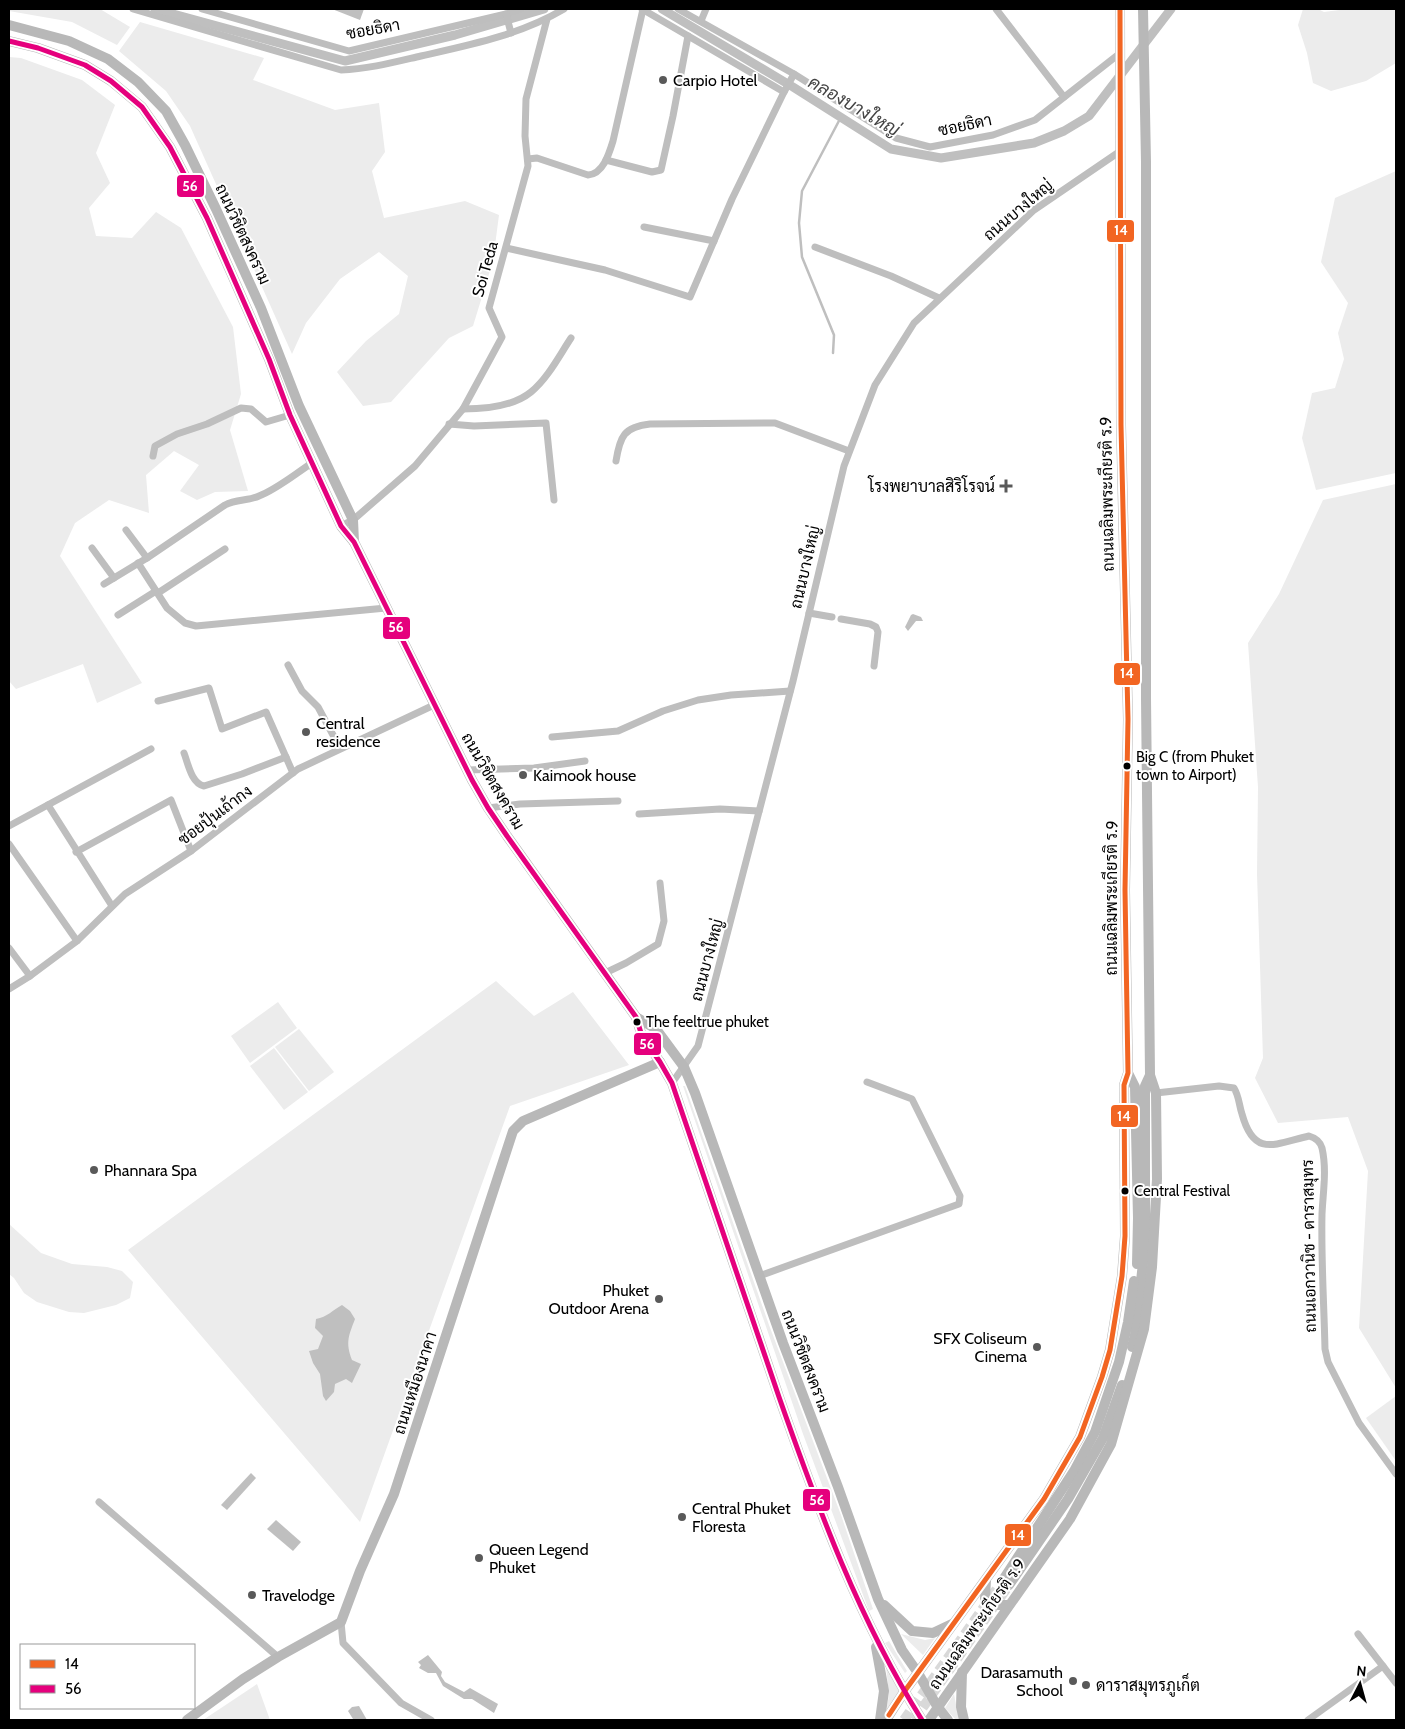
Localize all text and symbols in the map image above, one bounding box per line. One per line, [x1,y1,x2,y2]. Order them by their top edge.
street label: ซอยธิดา [345,15,401,43]
water label: คลองบางใหญ่ [804,69,906,142]
place label: Carpio Hotel [673,71,758,90]
marker: Carpio Hotel [657,74,669,86]
street label: ซอยธิดา [936,110,994,140]
line badge: 56 [176,174,205,198]
street label: ถนนบางใหญ่ [978,174,1056,244]
text: 56 [182,177,198,195]
street label: ถนนวิชิตสงคราม [211,181,275,287]
line badge: 14 [1106,219,1135,243]
text: 14 [1114,221,1128,239]
street label: Soi Teda [468,239,502,299]
street label: ถนนเฉลิมพระเกียรติ ร.9 [1094,416,1118,572]
place label: โรงพยาบาลสิริโรจน์ [867,474,995,496]
marker: โรงพยาบาลสิริโรจน์ [999,479,1013,493]
street label: ถนนบางใหญ่ [784,523,824,610]
line badge: 56 [382,616,411,640]
text: 56 [388,618,404,636]
line badge: 14 [1113,662,1141,686]
text: 14 [1120,664,1134,682]
place label: Central residence [316,714,380,751]
marker: Central residence [300,726,312,738]
street label: ถนนวิชิตสงคราม [458,729,528,833]
place label: Big C (from Phuket town to Airport) [1136,748,1254,784]
marker: Big C (from Phuket town to Airport) [1122,761,1132,771]
place label: Kaimook house [533,766,636,785]
marker: Kaimook house [517,769,529,781]
street label: ซอยปุ้นเถ้ากง [174,780,257,851]
street label: ถนนเฉลิมพระเกียรติ ร.9 [1100,820,1121,976]
street label: ถนนบางใหญ่ [685,916,727,1003]
place label: The feeltrue phuket [646,1013,769,1031]
marker: The feeltrue phuket [632,1017,642,1027]
line badge: 56 [633,1032,662,1056]
text: 56 [639,1035,655,1053]
line badge: 14 [1110,1104,1139,1128]
text: 14 [1117,1107,1131,1125]
street label: ถนนเอกวานิช - ดาราสมุทร [1298,1159,1322,1333]
place label: Phannara Spa [104,1161,197,1180]
marker: Phannara Spa [88,1164,100,1176]
place label: Central Festival [1134,1182,1231,1200]
marker: Central Festival [1120,1186,1130,1196]
place label: Phuket Outdoor Arena [548,1281,650,1318]
marker: Phuket Outdoor Arena [653,1293,665,1305]
street label: ถนนวิชิตสงคราม [778,1307,834,1415]
street label: ถนนเหมืองนาคา [389,1329,441,1437]
place label: SFX Coliseum Cinema [933,1329,1027,1366]
marker: SFX Coliseum Cinema [1031,1341,1043,1353]
line badge: 56 [802,1488,831,1512]
text: 56 [809,1491,825,1509]
place label: Central Phuket Floresta [692,1499,791,1536]
marker: Central Phuket Floresta [676,1511,688,1523]
line badge: 14 [1004,1523,1032,1547]
text: 14 [1011,1526,1025,1544]
place label: Queen Legend Phuket [489,1540,589,1577]
marker: Queen Legend Phuket [473,1552,485,1564]
street label: ถนนเฉลิมพระเกียรติ ร.9 [923,1554,1029,1693]
place label: Travelodge [262,1586,335,1605]
marker: Travelodge [246,1589,258,1601]
legend [20,1644,195,1709]
text: 14 [65,1655,79,1673]
north arrow [1335,1659,1385,1709]
text: N [1355,1662,1367,1681]
place label: Darasamuth School [980,1663,1063,1700]
place label: ดาราสมุทรภูเก็ต [1096,1672,1200,1697]
marker: Darasamuth School [1067,1675,1079,1687]
marker: ดาราสมุทรภูเก็ต [1080,1679,1092,1691]
text: 56 [65,1680,82,1698]

